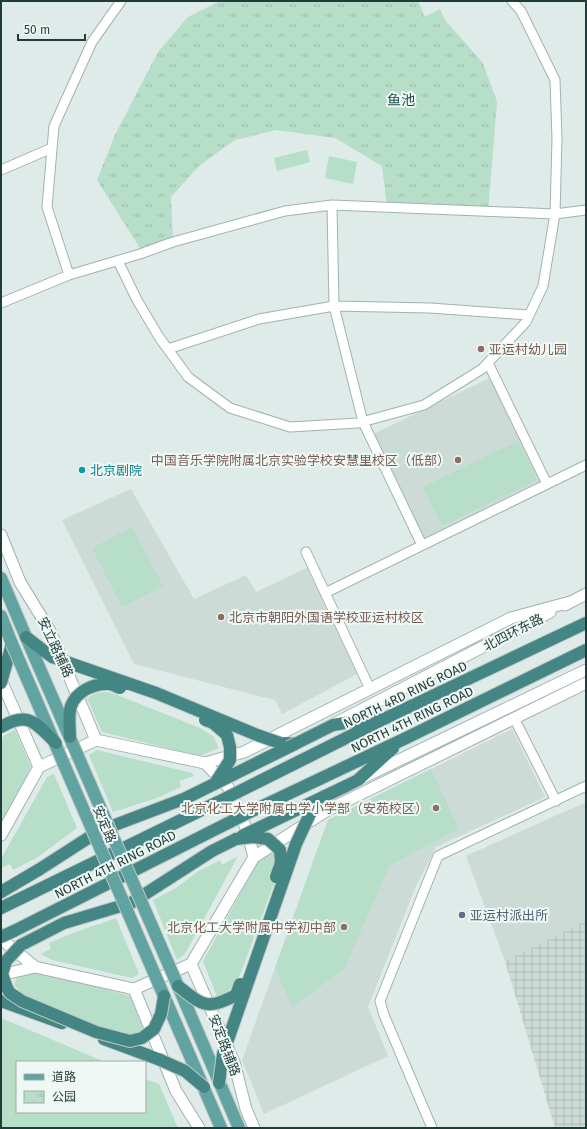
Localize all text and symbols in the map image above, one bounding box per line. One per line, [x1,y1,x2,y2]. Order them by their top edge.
scale bar [18,16,85,42]
text: 50 m [24,23,50,37]
district label: 鱼池 [387,92,415,109]
place label: 亚运村幼儿园 [489,342,567,357]
marker: 亚运村幼儿园 [476,344,486,354]
place label: 中国音乐学院附属北京实验学校安慧里校区（低部） [151,453,450,468]
marker: 中国音乐学院附属北京实验学校安慧里校区（低部） [453,455,463,465]
place label: 北京剧院 [90,463,142,478]
marker: 北京剧院 [77,465,87,475]
place label: 北京市朝阳外国语学校亚运村校区 [229,610,424,625]
street label: 北四环东路 [481,611,546,654]
marker: 北京市朝阳外国语学校亚运村校区 [216,612,226,622]
street label: 安立路辅路 [35,615,76,680]
street label: NORTH 4RD RING ROAD [341,658,470,731]
street label: NORTH 4TH RING ROAD [349,683,476,756]
place label: 北京化工大学附属中学小学部（安苑校区） [181,801,428,816]
street label: 安定路 [90,803,119,845]
marker: 北京化工大学附属中学小学部（安苑校区） [431,803,441,813]
street label: NORTH 4TH RING ROAD [52,827,179,902]
place label: 亚运村派出所 [470,908,548,923]
marker: 亚运村派出所 [457,910,467,920]
place label: 北京化工大学附属中学初中部 [167,920,336,935]
marker: 北京化工大学附属中学初中部 [339,922,349,932]
street label: 安定路辅路 [206,1012,243,1078]
legend [16,1061,146,1113]
text: 道路 [52,1070,76,1084]
text: 公园 [52,1090,76,1104]

